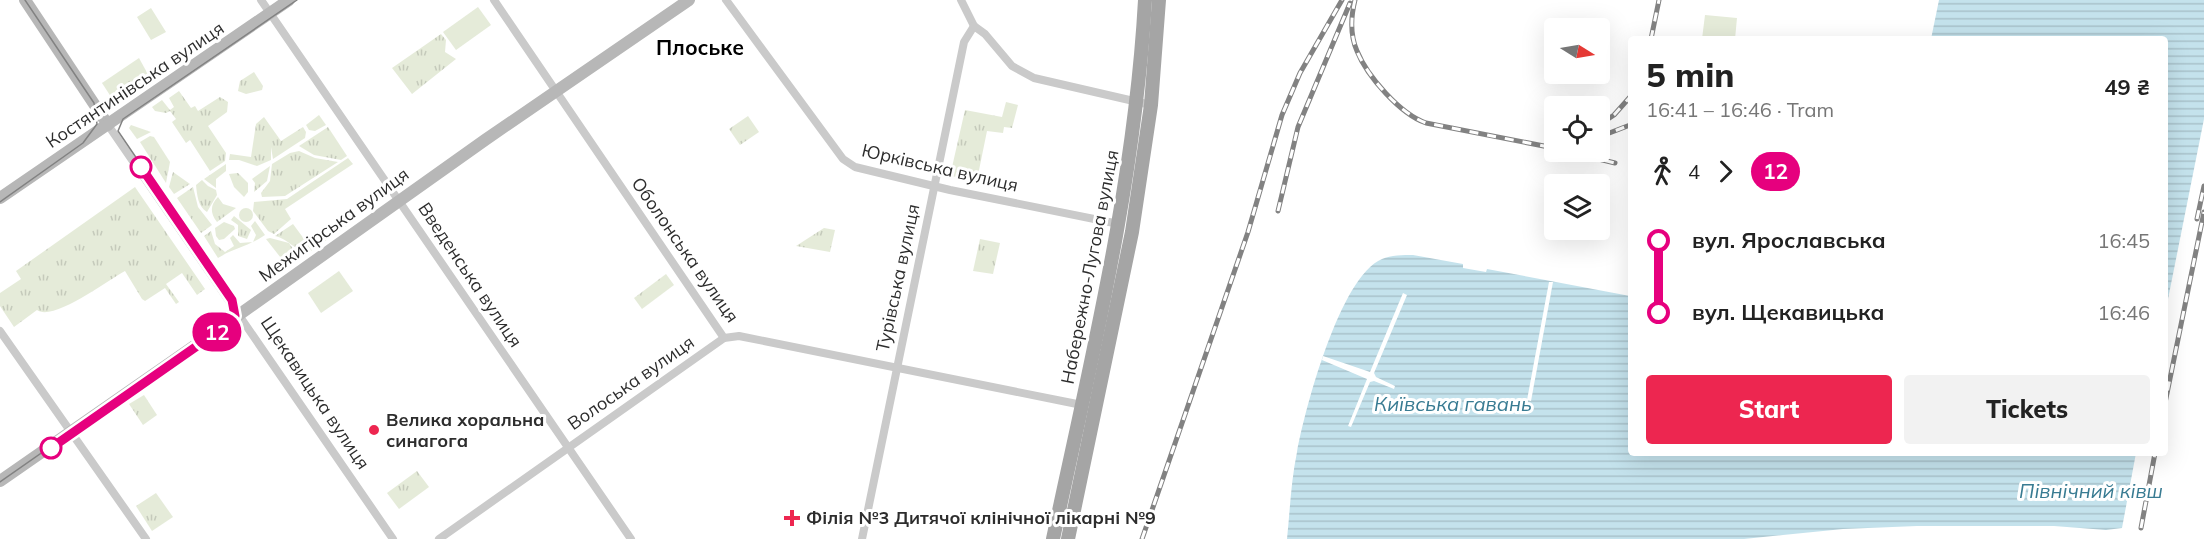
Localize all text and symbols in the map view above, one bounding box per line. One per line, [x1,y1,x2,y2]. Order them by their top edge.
street label: Костянтинівська вулиця [41,16,228,153]
north arrow [1544,18,1610,84]
map controls [1544,18,1610,240]
district label: Плоське [656,34,744,60]
text: 5 min [1646,54,1734,95]
text: 49 ₴ [2104,73,2150,101]
button: locate [1544,96,1610,162]
text: 16:41 – 16:46 · Tram [1646,97,1834,122]
street label: Юрківська вулиця [860,138,1020,197]
street label: Набережно-Лугова вулиця [1056,148,1123,386]
icon: walk [1646,155,1679,188]
icon: forward [1709,155,1742,188]
unlabelled marker [130,156,152,178]
text: 12 [1763,158,1788,184]
text: 4 [1688,159,1700,184]
street label: Межигірська вулиця [254,162,413,287]
street label: Оболонська вулиця [627,173,744,327]
button: layers [1544,174,1610,240]
street label: Введенська вулиця [413,198,527,351]
street label: Турівська вулиця [871,202,924,354]
text: вул. Ярославська [1692,226,1886,254]
text: 16:45 [2097,228,2150,253]
text: вул. Щекавицька [1692,298,1884,326]
text: 16:46 [2097,300,2150,325]
line badge: 12 [190,312,244,352]
street label: Щекавицька вулиця [256,312,375,473]
text: 12 [204,319,230,345]
street label: Волоська вулиця [563,330,698,435]
button: Start [1646,375,1892,444]
button: Tickets [1904,375,2150,444]
water label: Київська гавань [1374,391,1532,416]
place label: Велика хоральна синагога [386,408,545,452]
marker: Велика хоральна синагога [367,423,381,437]
unlabelled marker [40,437,62,459]
water label: Північний ківш [2019,478,2163,503]
place label: Філія №3 Дитячої клінічної лікарні №9 [806,506,1156,529]
marker: Філія №3 Дитячої клінічної лікарні №9 [783,509,801,527]

